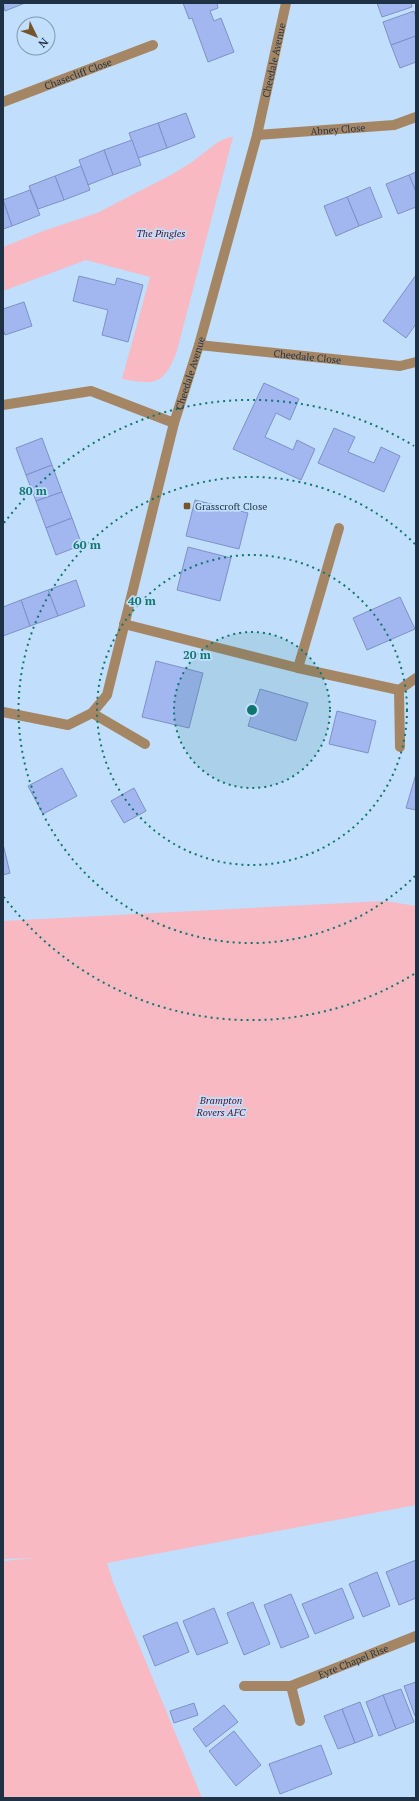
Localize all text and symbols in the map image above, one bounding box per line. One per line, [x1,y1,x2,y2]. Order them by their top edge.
north arrow [16,16,56,56]
street label: Cheedale Avenue [259,22,288,99]
text: N [35,35,51,51]
street label: Chasecliff Close [42,55,113,92]
street label: Abney Close [310,121,366,138]
park label: The Pingles [136,227,186,240]
street label: Cheedale Avenue [172,335,208,411]
street label: Cheedale Close [273,346,342,366]
text: 80 m [19,483,47,498]
place label: Grasscroft Close [195,500,267,513]
marker: Grasscroft Close [182,501,192,511]
text: 60 m [73,537,101,552]
text: 40 m [128,593,156,608]
text: 20 m [183,647,211,662]
centre of rings [245,703,259,717]
park label: Brampton Rovers AFC [196,1094,246,1119]
street label: Eyre Chapel Rise [316,1641,390,1681]

